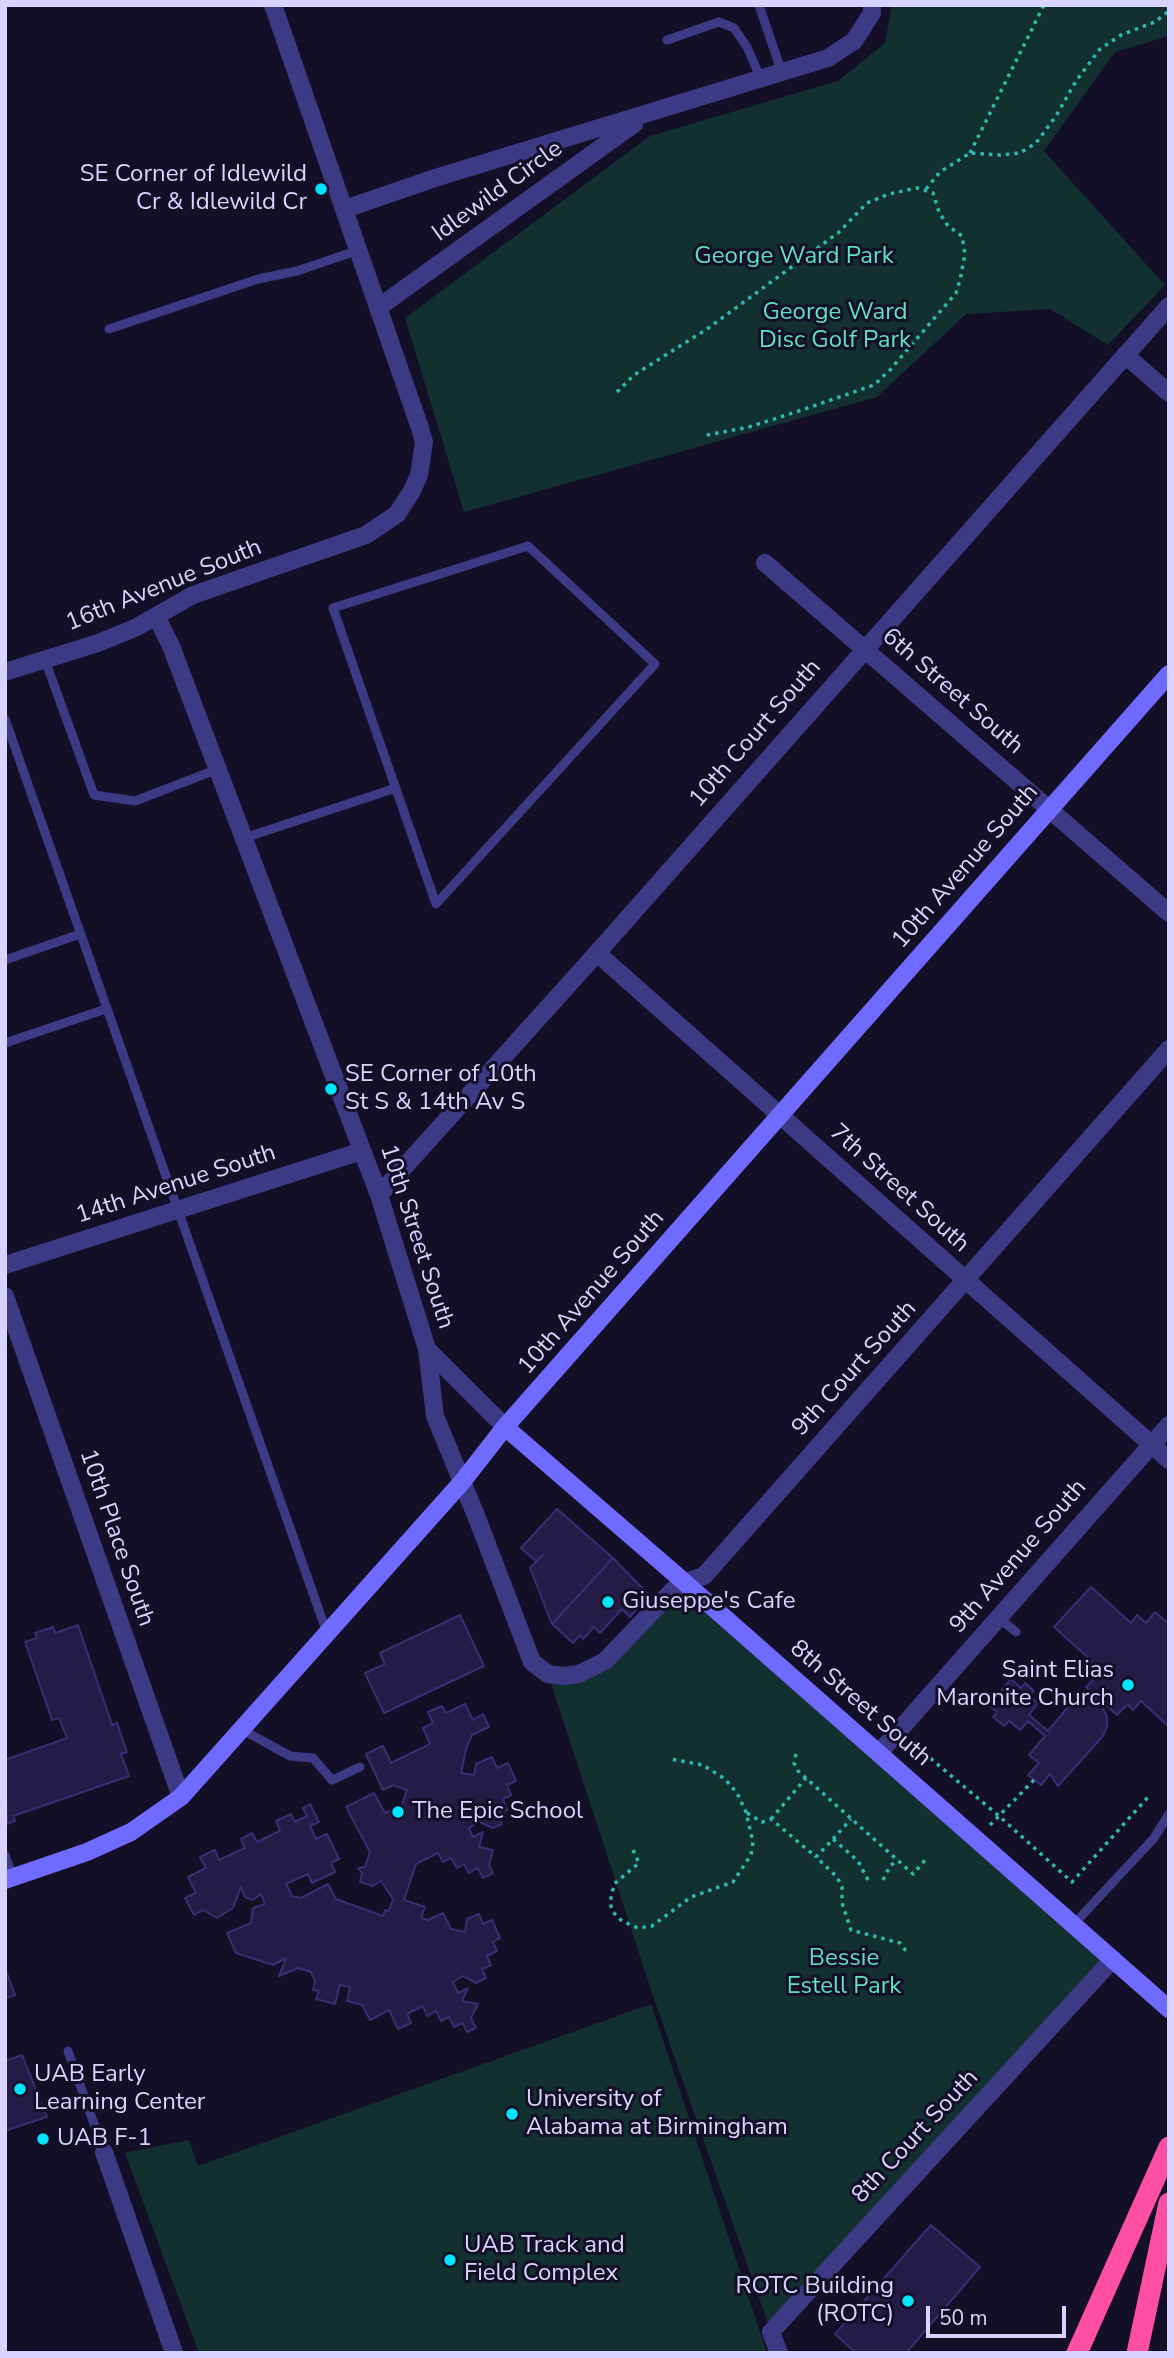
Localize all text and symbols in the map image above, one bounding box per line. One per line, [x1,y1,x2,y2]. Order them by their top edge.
street label: Idlewild Circle [427,135,569,249]
place label: SE Corner of Idlewild Cr & Idlewild Cr [80,161,307,217]
marker: SE Corner of Idlewild Cr & Idlewild Cr [313,181,329,197]
park label: George Ward Park [694,243,894,271]
park label: George Ward Disc Golf Park [759,299,911,355]
street label: 16th Avenue South [62,534,266,638]
street label: 6th Street South [875,623,1029,761]
street label: 10th Court South [684,654,828,814]
street label: 10th Avenue South [887,779,1045,955]
place label: SE Corner of 10th St S & 14th Av S [345,1061,537,1117]
marker: SE Corner of 10th St S & 14th Av S [323,1081,339,1097]
street label: 7th Street South [823,1119,975,1259]
street label: 14th Avenue South [72,1139,280,1231]
street label: 10th Street South [373,1141,459,1333]
street label: 10th Avenue South [513,1205,671,1381]
street label: 9th Court South [787,1295,923,1443]
street label: 10th Place South [72,1446,160,1630]
street label: 9th Avenue South [944,1474,1094,1640]
place label: Giuseppe's Cafe [622,1588,795,1616]
marker: Giuseppe's Cafe [600,1594,616,1610]
street label: 8th Street South [783,1635,937,1773]
place label: Saint Elias Maronite Church [936,1657,1114,1713]
marker: Saint Elias Maronite Church [1120,1677,1136,1693]
place label: The Epic School [412,1798,583,1826]
marker: The Epic School [390,1804,406,1820]
park label: Bessie Estell Park [787,1945,901,2001]
place label: UAB Early Learning Center [34,2061,205,2117]
street label: 8th Court South [847,2064,985,2210]
marker: UAB Early Learning Center [12,2081,28,2097]
place label: University of Alabama at Birmingham [526,2086,788,2142]
marker: University of Alabama at Birmingham [504,2106,520,2122]
place label: UAB F-1 [57,2125,152,2153]
marker: UAB F-1 [35,2131,51,2147]
place label: UAB Track and Field Complex [464,2232,625,2288]
marker: UAB Track and Field Complex [442,2252,458,2268]
place label: ROTC Building (ROTC) [736,2273,894,2329]
scale bar [929,2292,1069,2336]
marker: ROTC Building (ROTC) [900,2293,916,2309]
text: 50 m [939,2304,988,2332]

